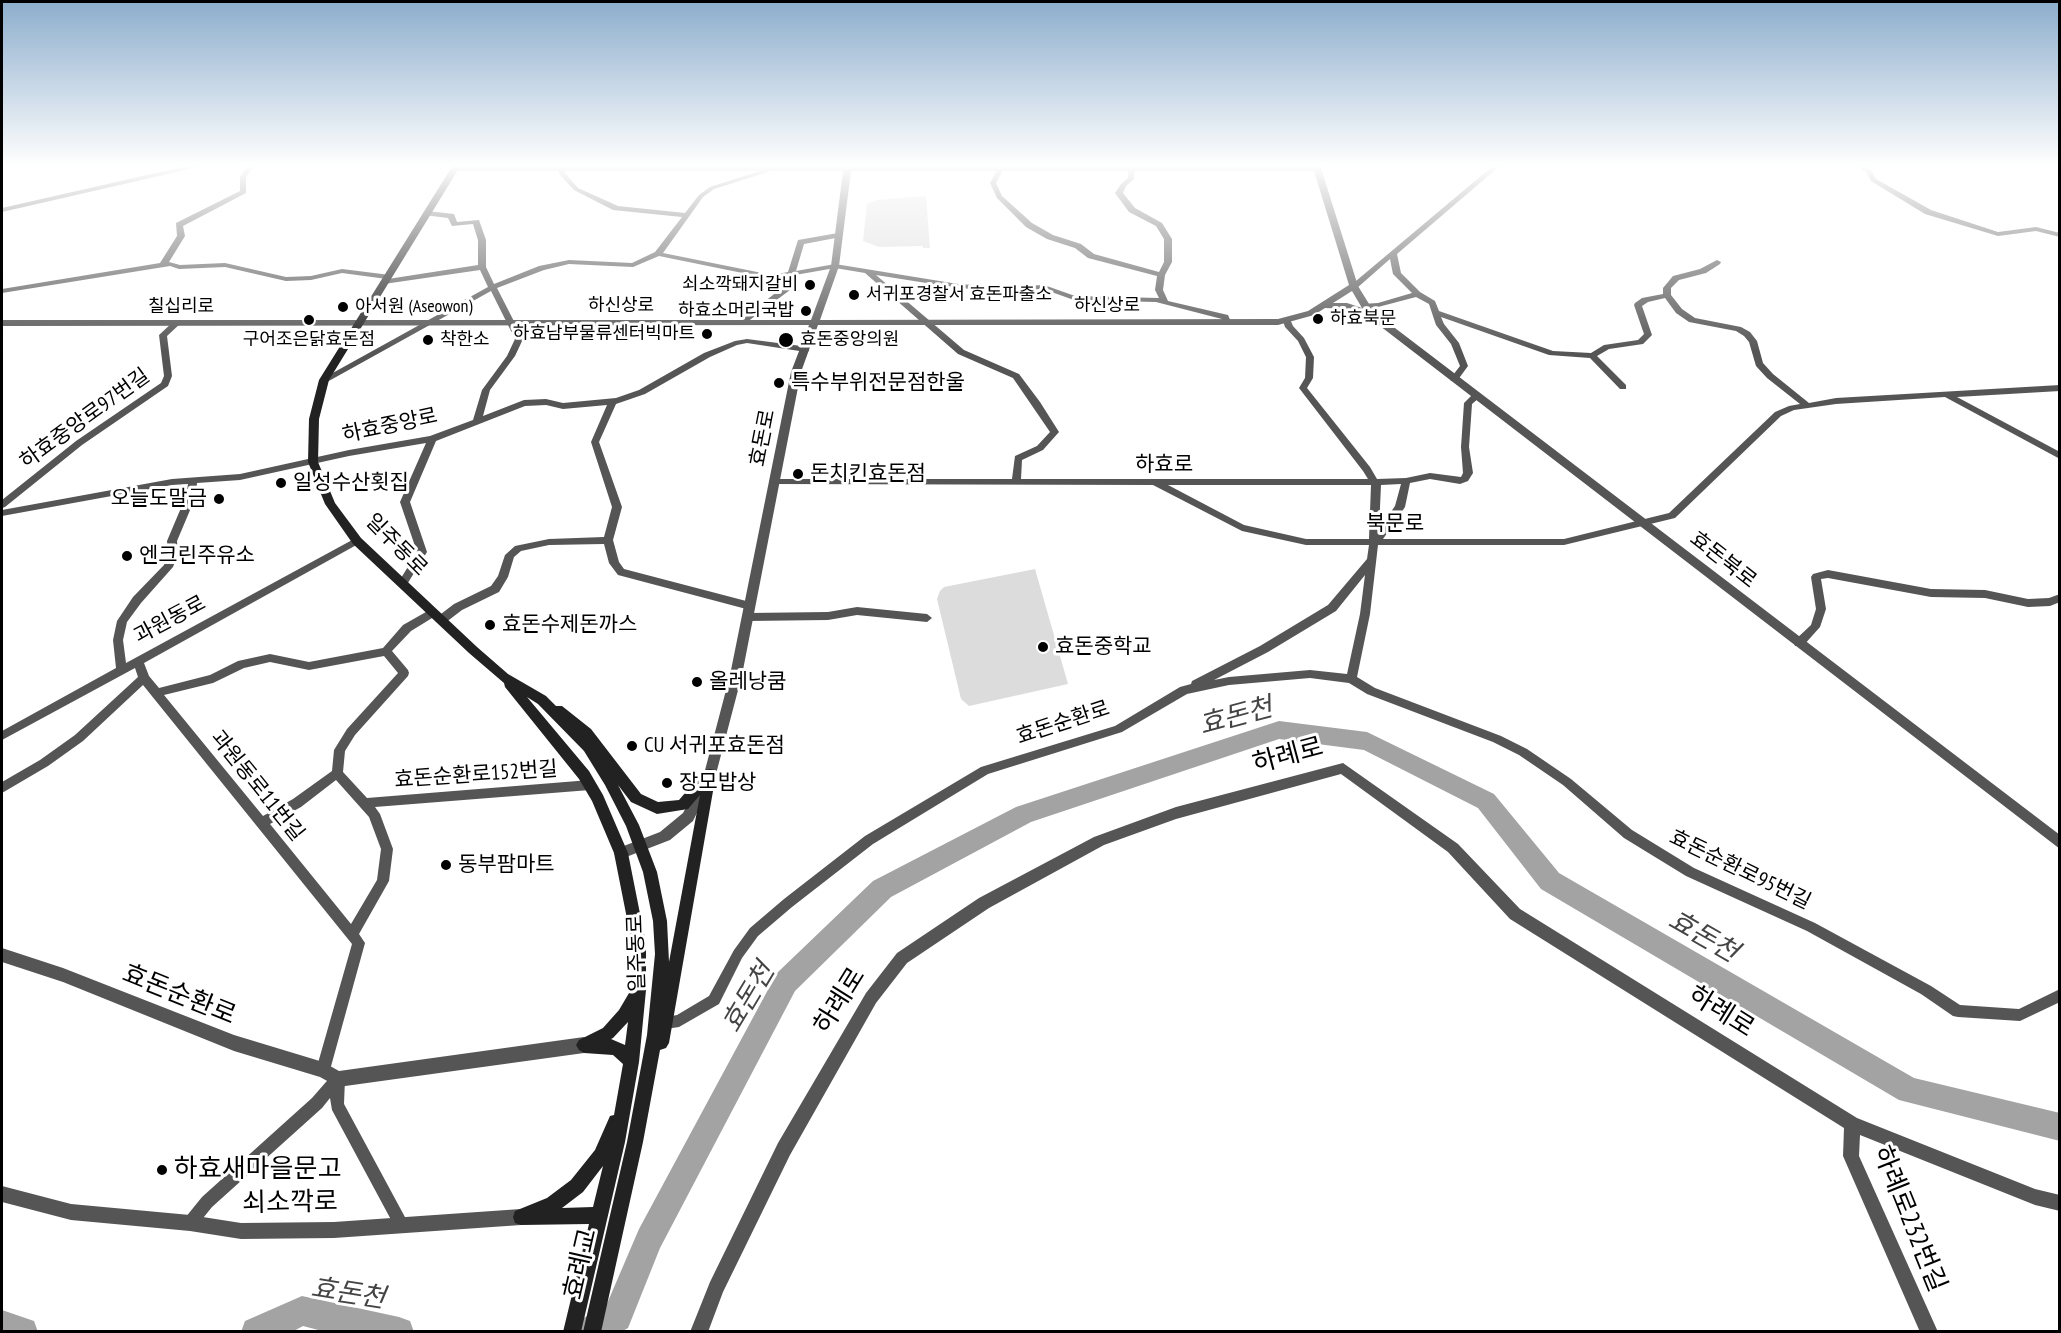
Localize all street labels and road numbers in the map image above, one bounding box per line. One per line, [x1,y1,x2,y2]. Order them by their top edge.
street label: 하신상로 [588,295,654,317]
street label: 하신상로 [1074,295,1140,317]
street label: 칠십리로 [148,296,214,318]
street label: 하효중앙로97번길 [15,364,155,474]
street label: 하효중앙로 [340,404,440,448]
street label: 효돈로 [745,407,781,469]
street label: 하효로 [1135,452,1193,478]
street label: 일주동로 [360,509,432,581]
street label: 북문로 [1366,511,1424,537]
street label: 효돈북로 [1685,526,1761,594]
street label: 과원동로 [130,591,210,649]
street label: 효돈순환로 [1013,696,1113,750]
street label: 과원동로11번길 [205,726,309,846]
street label: 하례로 [1249,732,1327,780]
street label: 효돈순환로152번길 [394,757,558,793]
street label: 효돈순환로95번길 [1665,825,1815,915]
street label: 일주동로 [623,914,651,992]
street label: 효돈순환로 [118,958,240,1032]
street label: 하례로 [808,962,872,1040]
street label: 하례로 [1682,980,1760,1044]
street label: 하례로232번길 [1866,1141,1952,1297]
street label: 쇠소깍로 [242,1187,338,1219]
street label: 효례교 [558,1226,604,1302]

